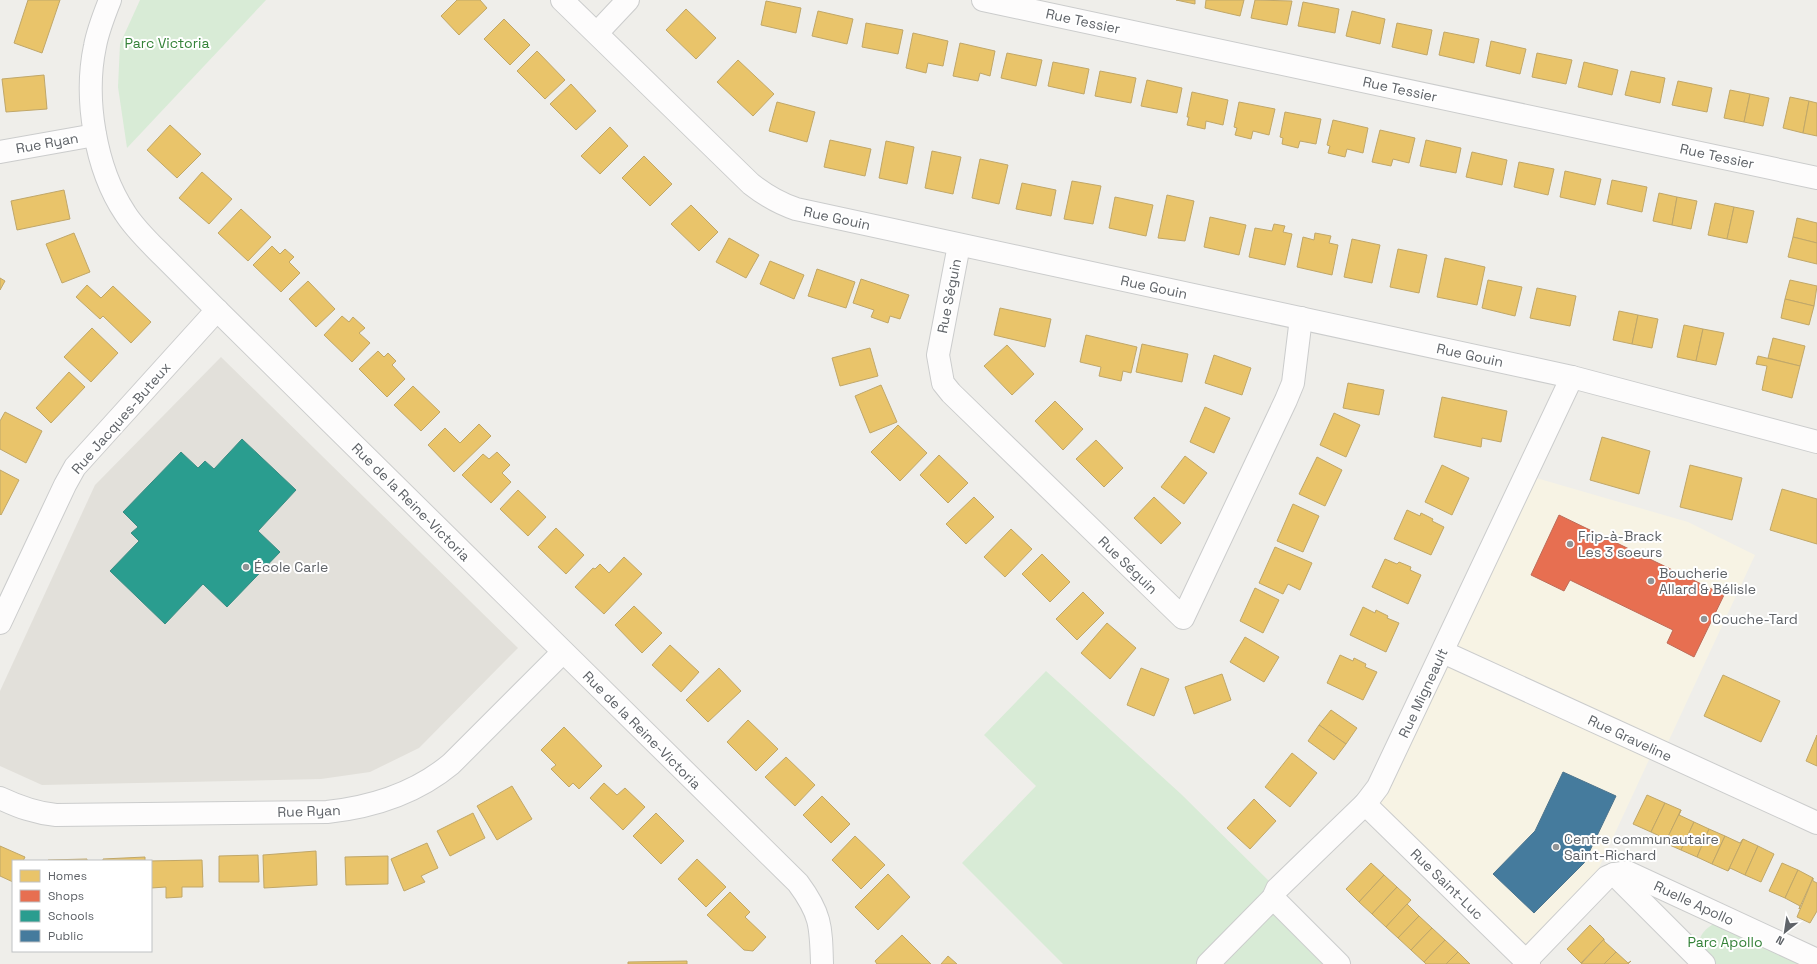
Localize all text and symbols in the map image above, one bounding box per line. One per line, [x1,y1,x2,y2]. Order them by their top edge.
street label: Rue Tessier [1044,4,1122,38]
park label: Parc Victoria [125,34,209,52]
street label: Rue Tessier [1361,72,1439,106]
street label: Rue Ryan [14,129,80,157]
street label: Rue Tessier [1678,139,1756,173]
street label: Rue Gouin [802,202,872,234]
street label: Rue Séguin [933,257,965,335]
street label: Rue Gouin [1119,271,1189,303]
street label: Rue Gouin [1435,339,1505,371]
street label: Rue Jacques-Buteux [68,358,174,478]
street label: Rue de la Reine-Victoria [348,439,474,565]
place label: Frip-à-Brack Les 3 soeurs [1578,527,1662,561]
street label: Rue Séguin [1095,532,1161,598]
marker: Frip-à-Brack Les 3 soeurs [1565,539,1575,549]
place label: École Carle [254,558,328,576]
marker: École Carle [241,562,251,572]
place label: Boucherie Allard & Bélisle [1659,564,1756,598]
marker: Boucherie Allard & Bélisle [1646,576,1656,586]
place label: Couche-Tard [1712,610,1798,628]
marker: Couche-Tard [1699,614,1709,624]
street label: Rue Migneault [1394,645,1452,741]
street label: Rue de la Reine-Victoria [579,667,705,793]
street label: Rue Graveline [1585,711,1675,765]
street label: Rue Ryan [277,801,341,821]
place label: Centre communautaire Saint-Richard [1564,830,1719,864]
marker: Centre communautaire Saint-Richard [1551,842,1561,852]
street label: Rue Saint-Luc [1407,845,1487,923]
legend [12,860,152,952]
text: Homes [48,868,87,884]
street label: Ruelle Apollo [1651,877,1737,929]
text: Shops [48,888,84,904]
text: Schools [48,908,94,924]
north arrow [1765,912,1805,952]
text: Public [48,928,83,944]
park label: Parc Apollo [1687,933,1763,951]
text: N [1773,933,1787,949]

